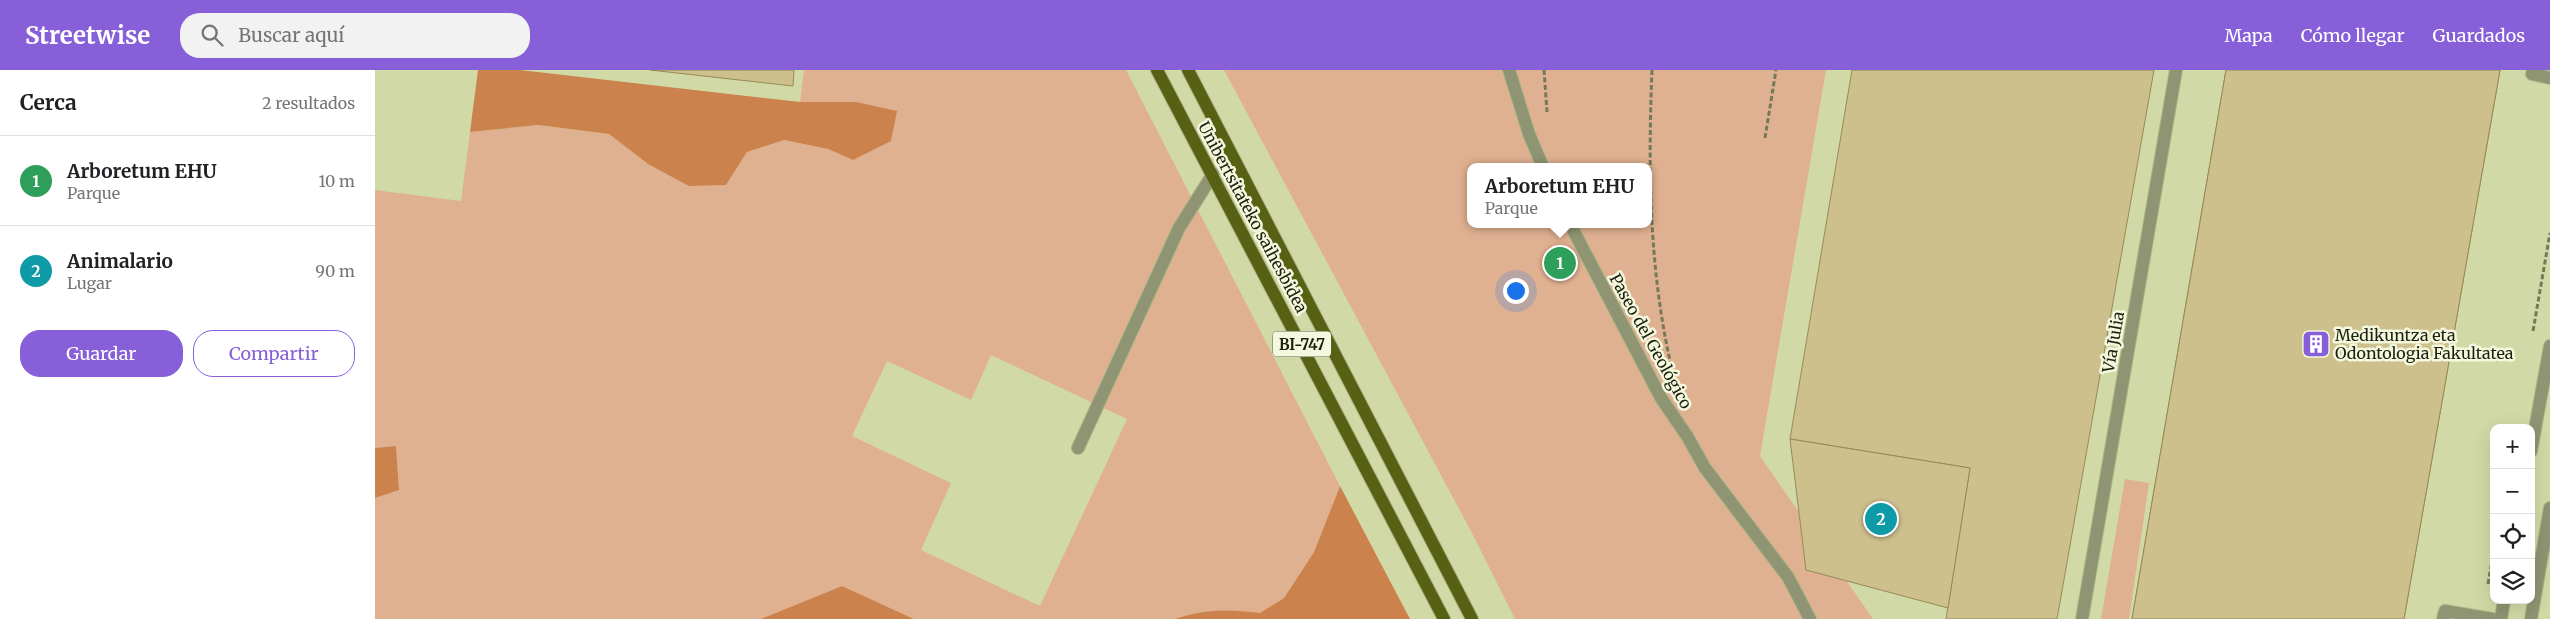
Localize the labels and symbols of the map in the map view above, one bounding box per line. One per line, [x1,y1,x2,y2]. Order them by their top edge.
street label: Unibertsitateko saihesbidea [1194,118,1312,316]
pin: 1 [1544,244,1576,282]
street label: Paseo del Geológico [1606,270,1696,412]
your location [1503,278,1529,304]
street label: Vía Julia [2098,309,2128,375]
place label: Medikuntza eta Odontologia Fakultatea [2335,325,2514,363]
building icon: Medikuntza eta Odontologia Fakultatea [2301,329,2331,359]
road number: BI-747 [1273,332,1331,356]
pin: 2 [1865,500,1897,538]

